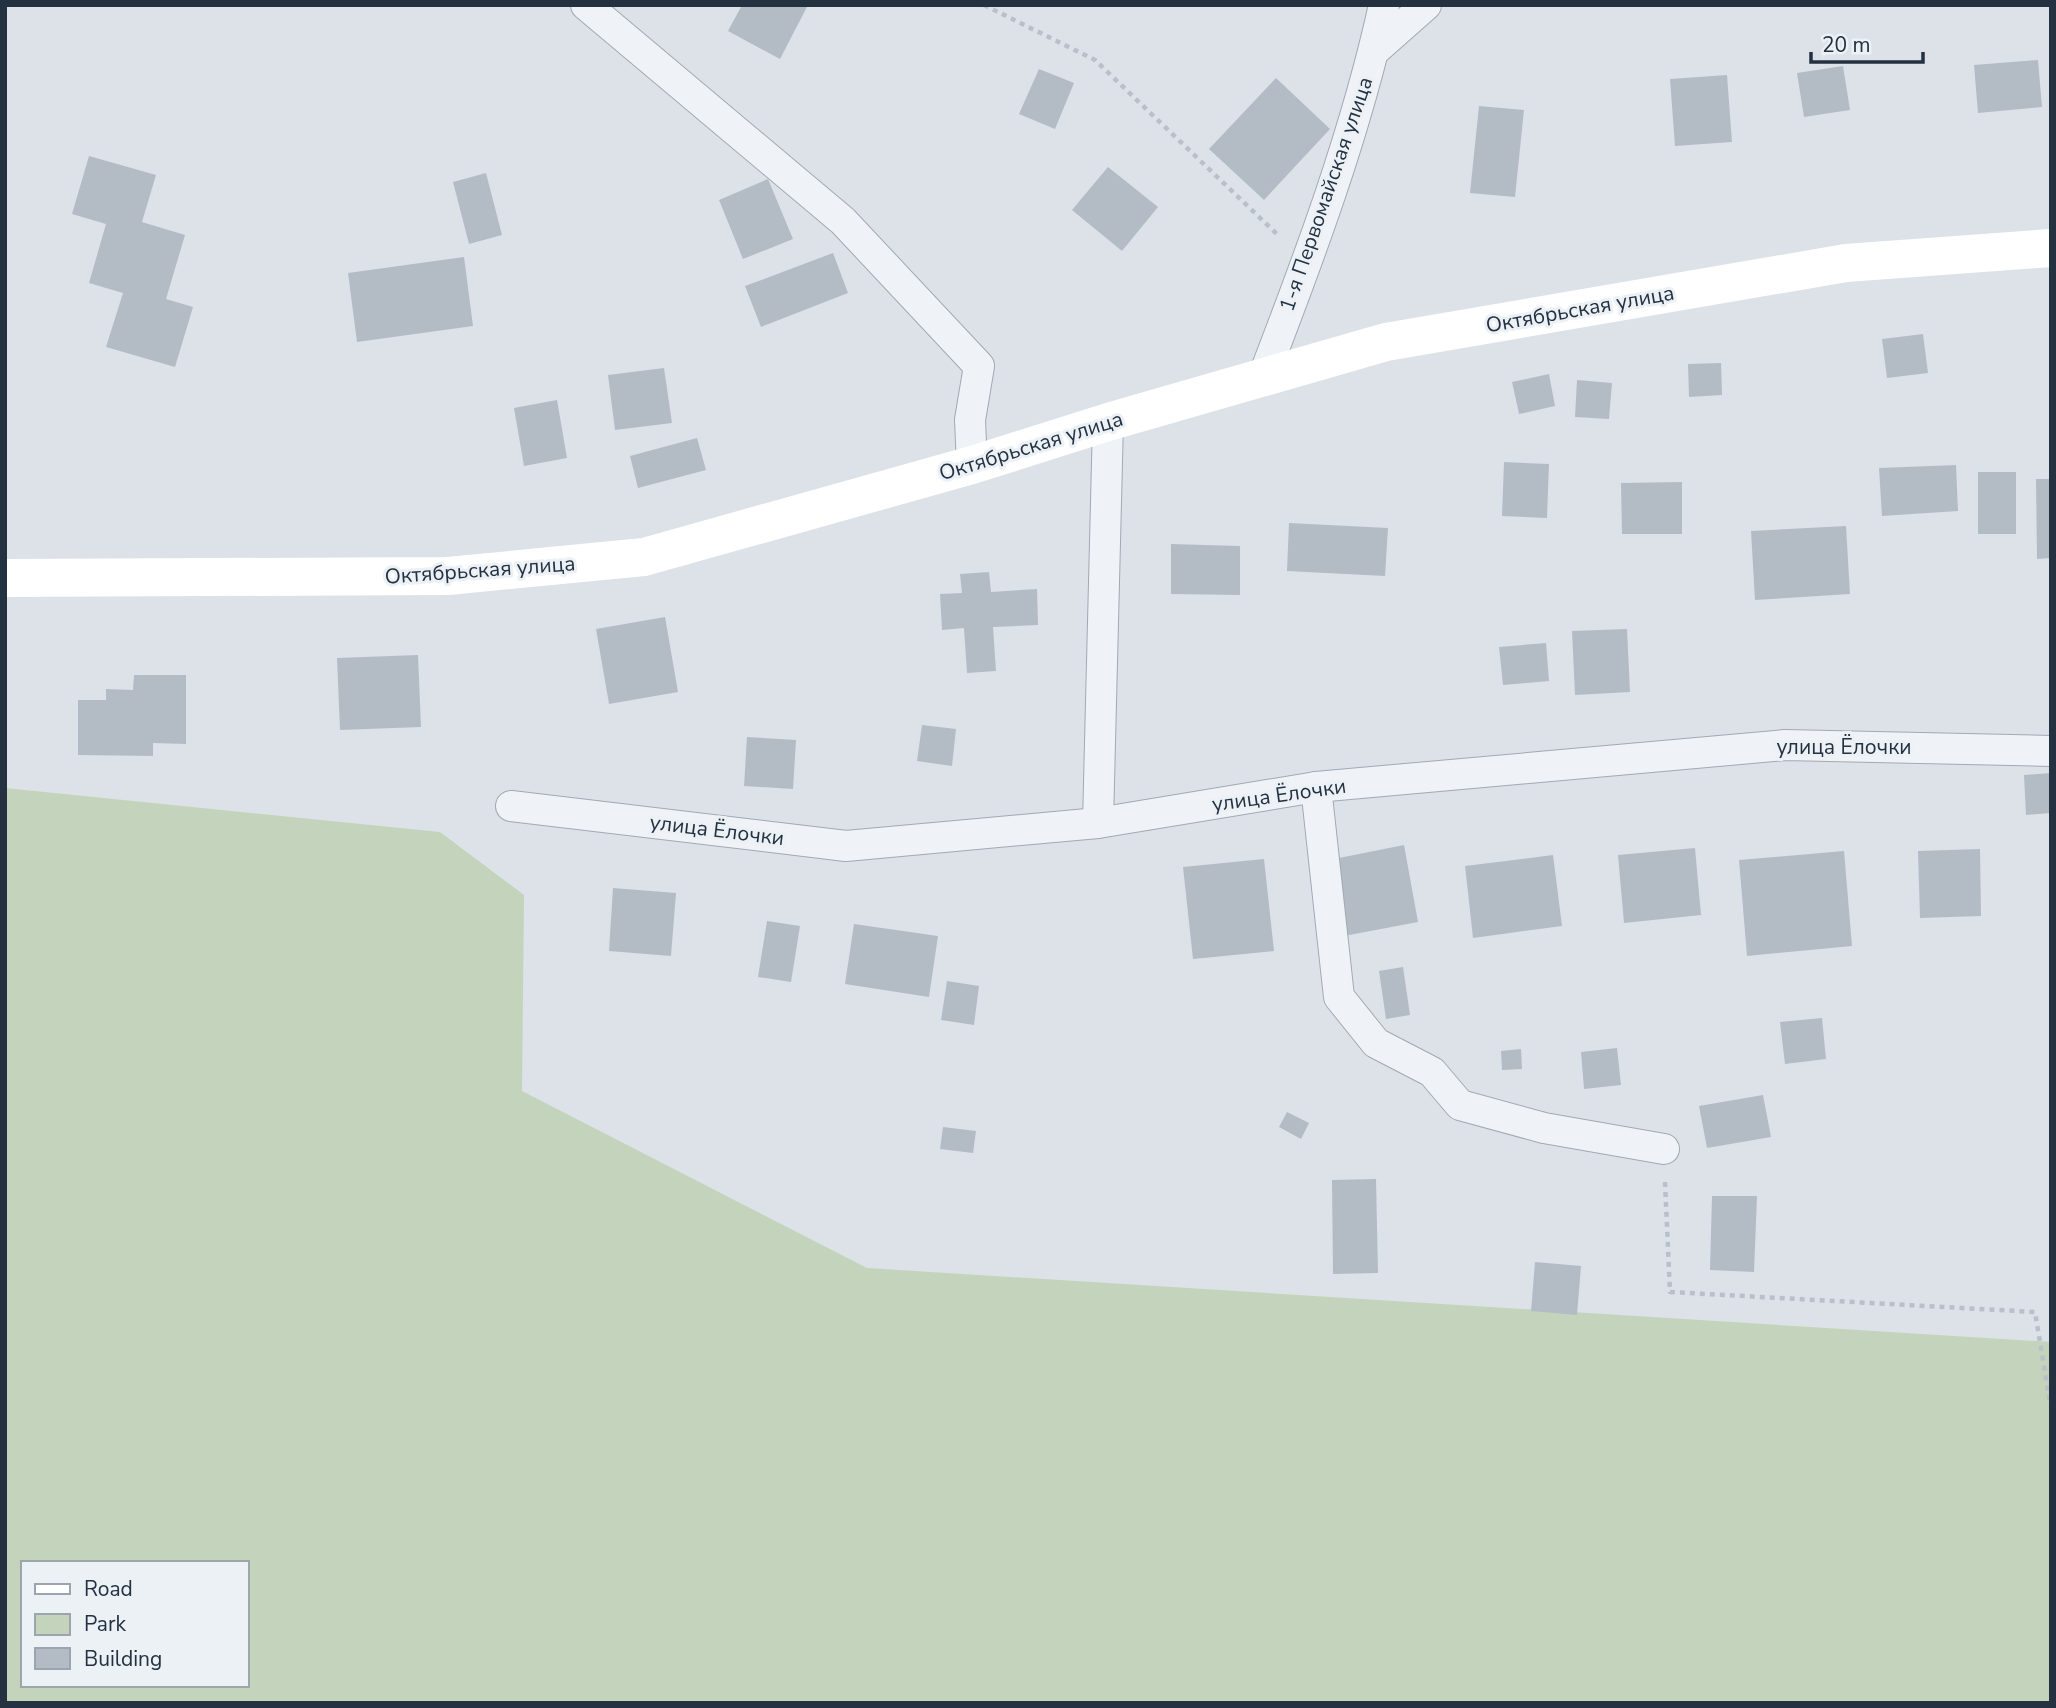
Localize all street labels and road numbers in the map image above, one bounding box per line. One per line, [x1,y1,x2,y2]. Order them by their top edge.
street label: 1-я Первомайская улица [1273,73,1379,315]
street label: Октябрьская улица [1484,279,1676,339]
street label: Октябрьская улица [936,405,1126,487]
street label: Октябрьская улица [384,549,576,591]
street label: улица Ёлочки [1776,733,1912,761]
street label: улица Ёлочки [1210,772,1348,818]
street label: улица Ёлочки [648,808,786,852]

